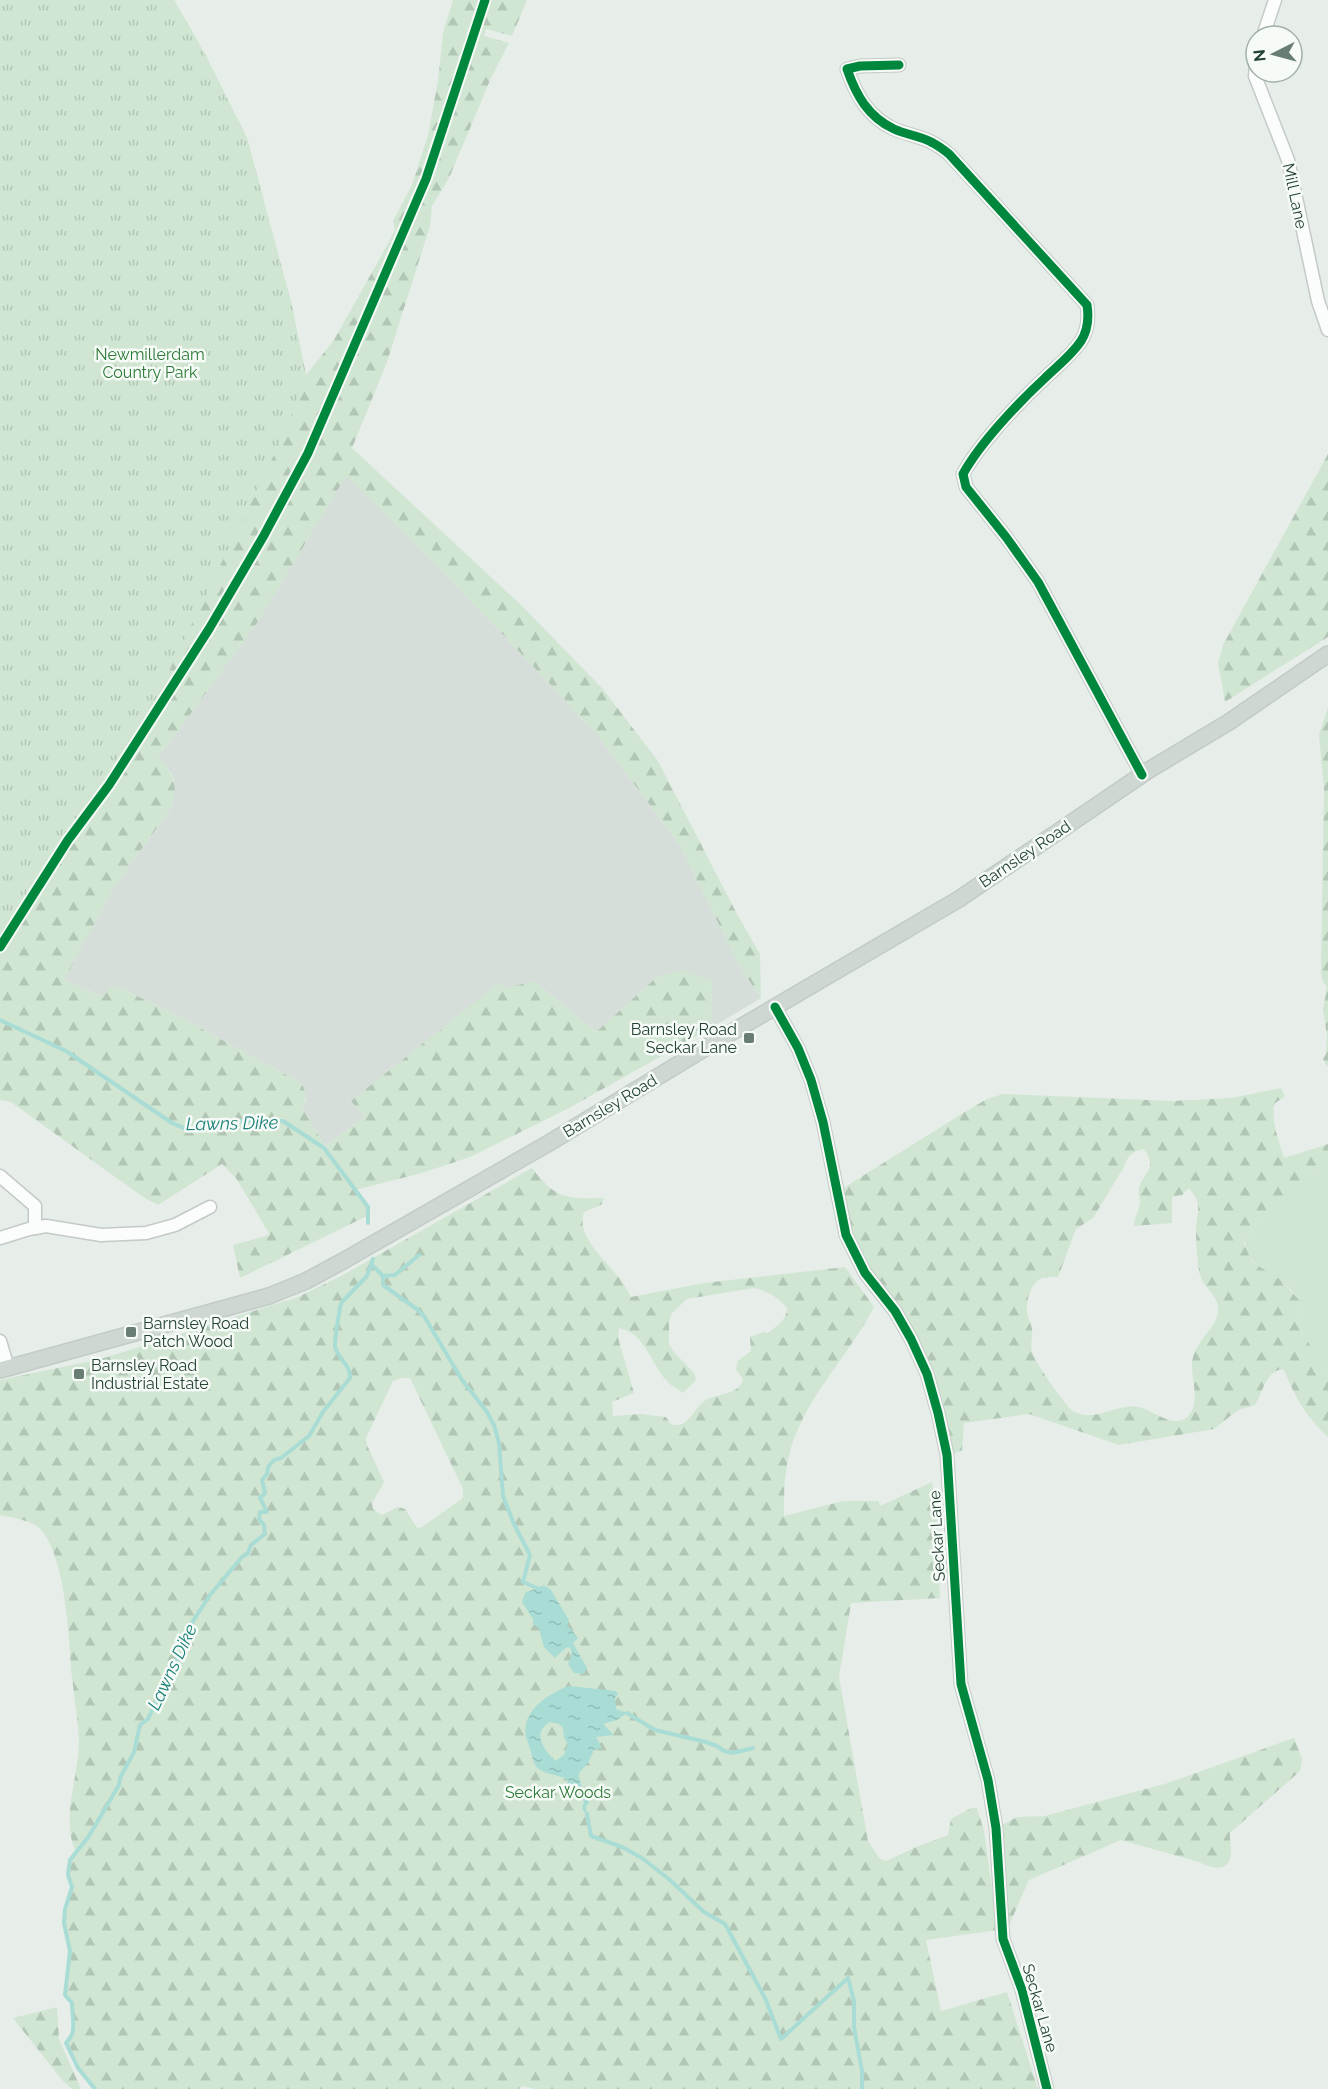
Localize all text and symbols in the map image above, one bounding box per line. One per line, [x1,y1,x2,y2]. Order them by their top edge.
north arrow [1244,24,1304,84]
text: N [1249,48,1270,63]
street label: Mill Lane [1279,161,1311,231]
park label: Newmillerdam Country Park [95,345,205,382]
street label: Barnsley Road [976,816,1074,892]
place label: Barnsley Road Seckar Lane [631,1020,737,1057]
marker: Barnsley Road Seckar Lane [742,1031,756,1045]
street label: Barnsley Road [560,1070,660,1142]
water label: Lawns Dike [186,1112,279,1134]
place label: Barnsley Road Patch Wood [143,1314,249,1351]
marker: Barnsley Road Patch Wood [124,1325,138,1339]
place label: Barnsley Road Industrial Estate [91,1356,209,1393]
marker: Barnsley Road Industrial Estate [72,1367,86,1381]
street label: Seckar Lane [925,1490,949,1582]
water label: Lawns Dike [143,1620,201,1713]
park label: Seckar Woods [505,1783,611,1802]
street label: Seckar Lane [1018,1962,1062,2054]

